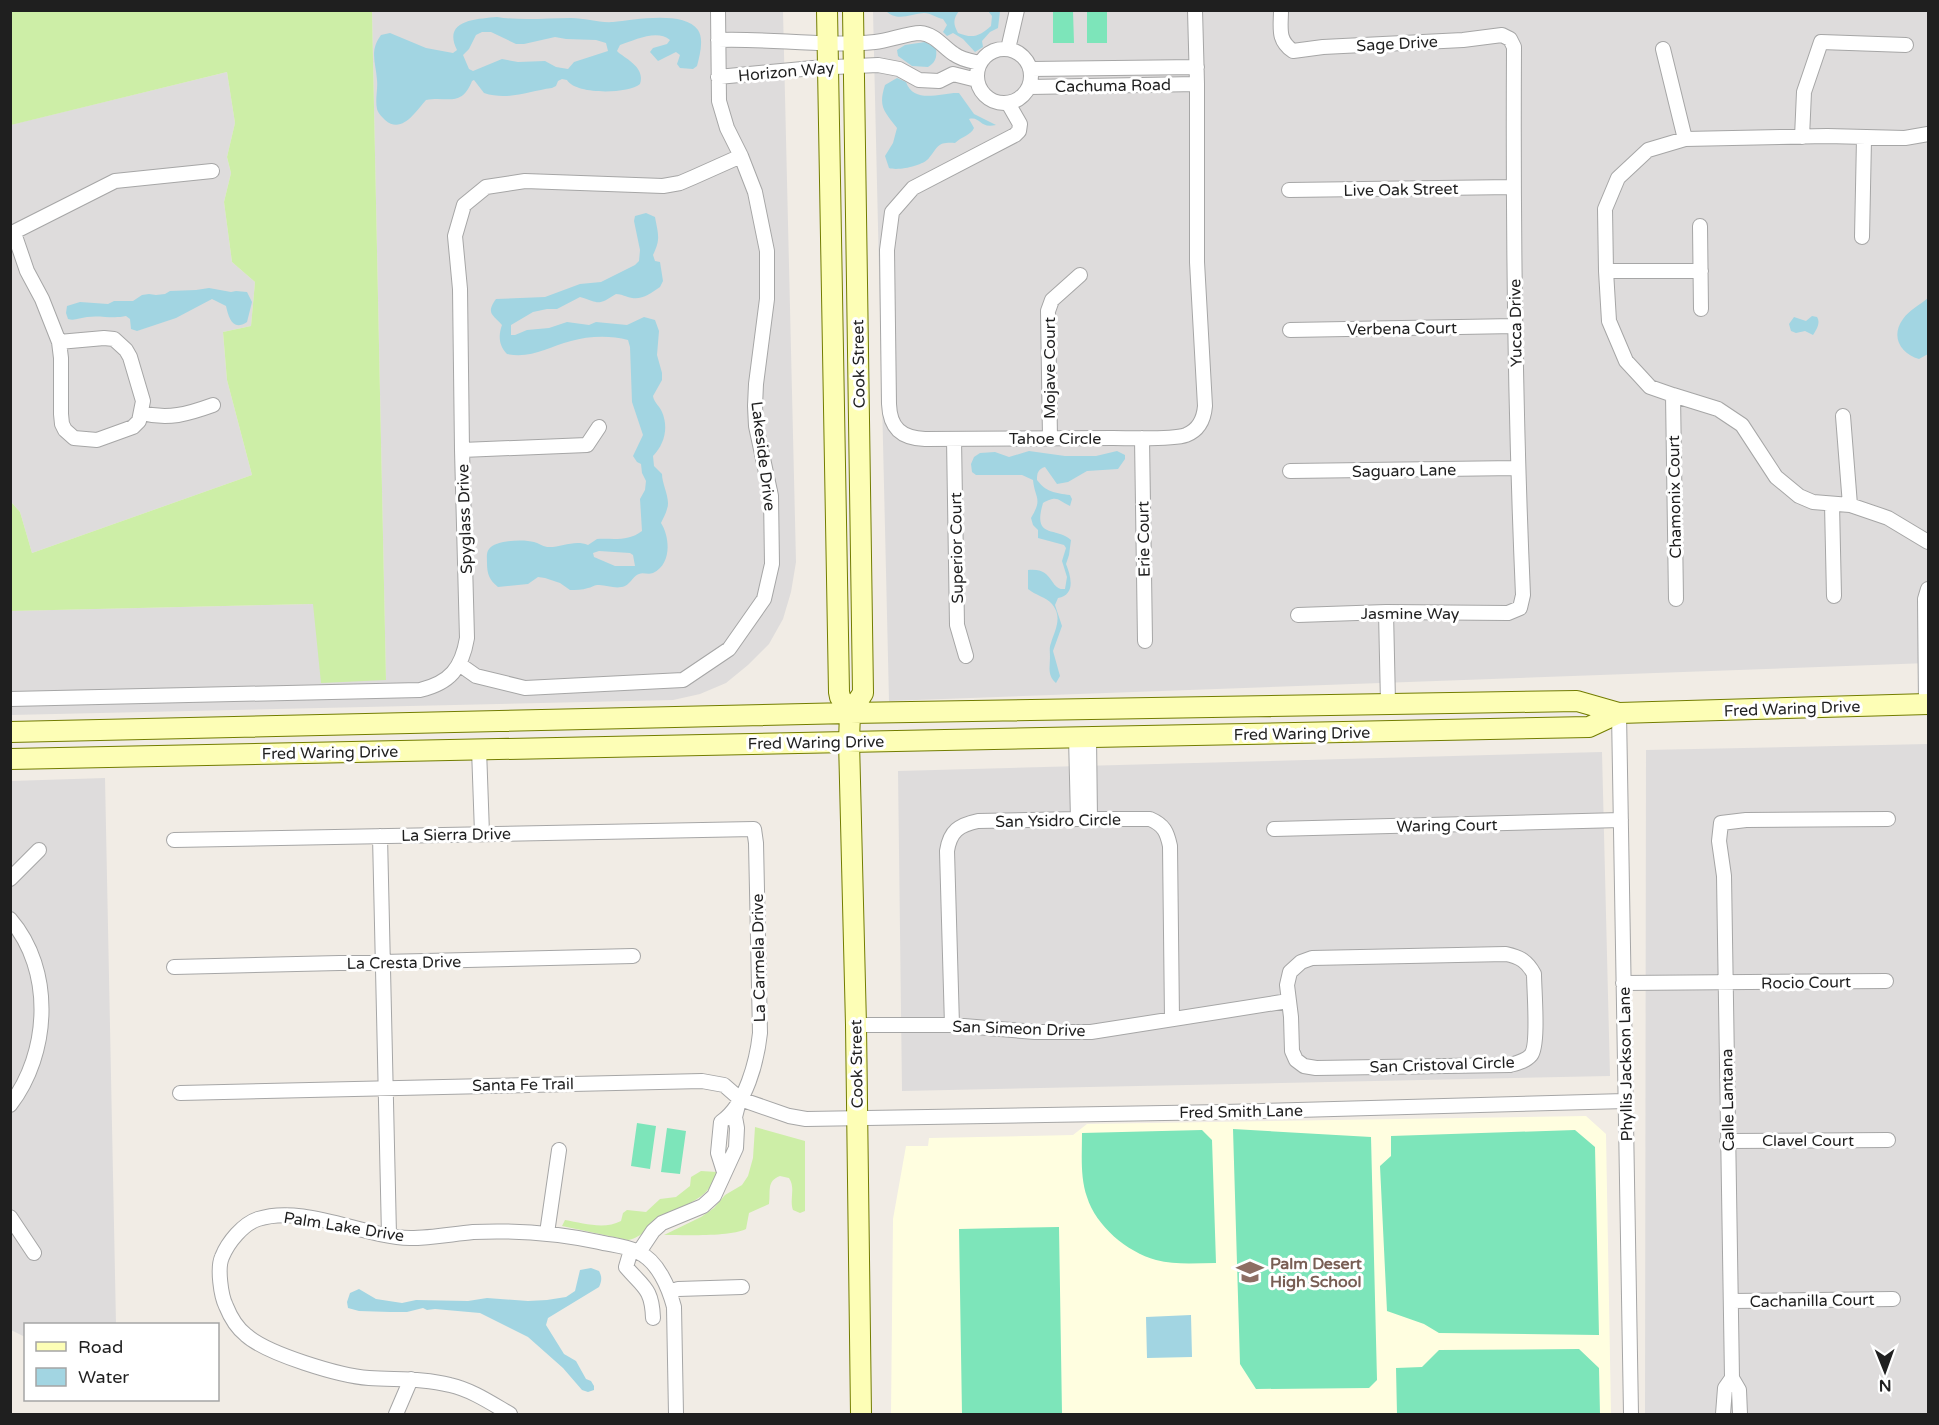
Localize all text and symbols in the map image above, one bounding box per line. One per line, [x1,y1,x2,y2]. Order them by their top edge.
street label: Sage Drive [1356,32,1438,56]
street label: Horizon Way [737,58,835,86]
street label: Cachuma Road [1055,75,1171,97]
street label: Live Oak Street [1343,179,1459,201]
street label: Yucca Drive [1505,279,1527,367]
street label: Mojave Court [1040,317,1060,419]
street label: Verbena Court [1347,318,1457,340]
street label: Cook Street [848,319,870,409]
street label: Lakeside Drive [746,400,780,512]
street label: Tahoe Circle [1009,429,1101,449]
street label: Chamonix Court [1664,435,1686,559]
street label: Saguaro Lane [1352,460,1456,482]
street label: Spyglass Drive [453,464,477,574]
street label: Superior Court [946,492,968,604]
street label: Erie Court [1133,501,1155,577]
street label: Jasmine Way [1361,604,1460,624]
street label: Fred Waring Drive [1723,697,1861,721]
street label: Fred Waring Drive [1234,723,1370,745]
street label: Fred Waring Drive [748,732,884,754]
street label: Fred Waring Drive [262,742,398,764]
street label: San Ysidro Circle [995,810,1121,832]
street label: Waring Court [1396,815,1498,837]
street label: La Sierra Drive [401,824,511,846]
street label: La Carmela Drive [748,893,770,1023]
street label: La Cresta Drive [347,952,461,974]
street label: Rocio Court [1761,972,1851,994]
street label: Phyllis Jackson Lane [1615,987,1637,1141]
street label: San Simeon Drive [952,1017,1086,1041]
street label: Cook Street [846,1019,868,1109]
street label: Calle Lantana [1717,1048,1739,1152]
street label: San Cristoval Circle [1369,1052,1515,1078]
street label: Santa Fe Trail [472,1074,574,1096]
street label: Fred Smith Lane [1179,1101,1303,1123]
street label: Clavel Court [1762,1131,1854,1151]
street label: Palm Lake Drive [282,1208,405,1246]
place label: Palm Desert High School [1270,1254,1363,1292]
school or university icon: Palm Desert High School [1235,1257,1265,1287]
street label: Cachanilla Court [1749,1290,1875,1312]
legend [24,1323,219,1401]
text: Road [78,1336,123,1358]
north arrow [1855,1341,1915,1401]
text: Water [78,1366,129,1388]
text: N [1879,1375,1892,1395]

